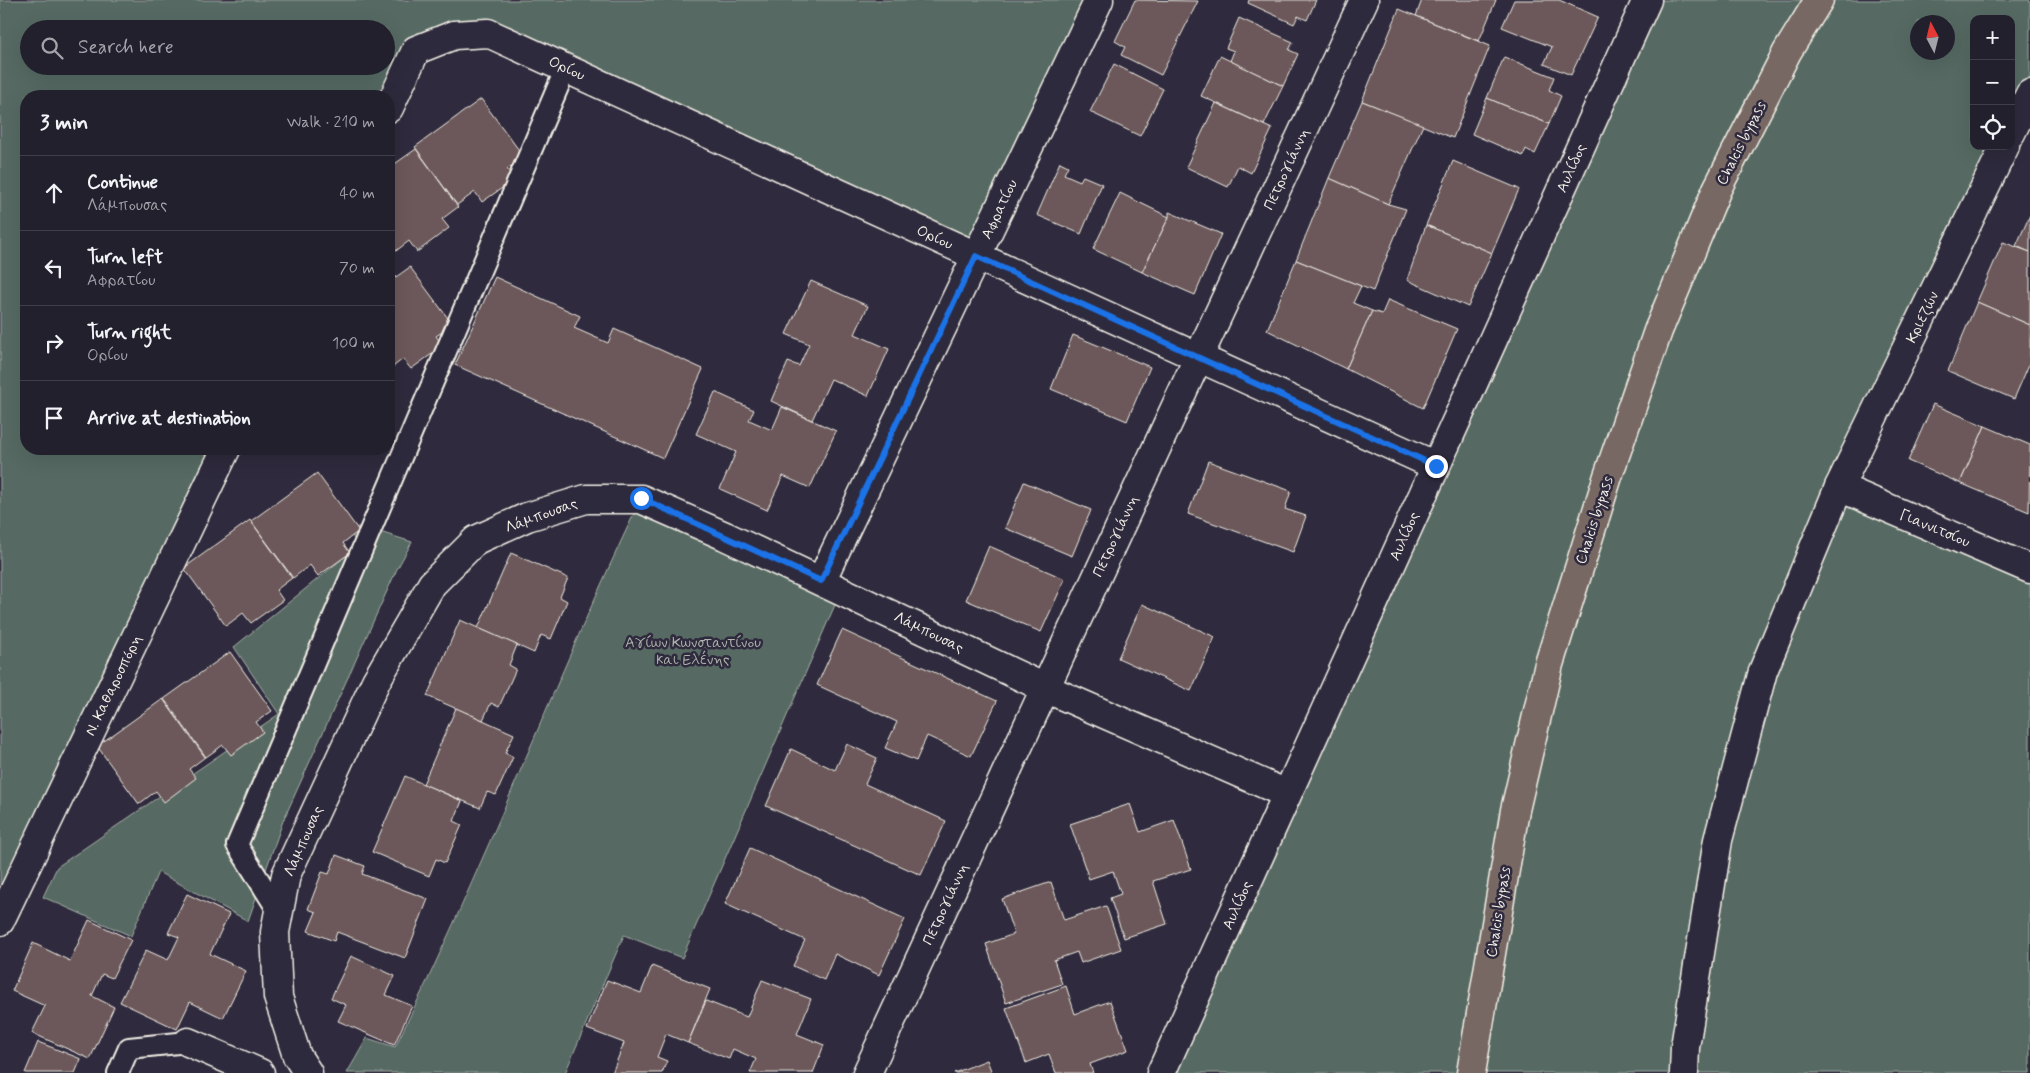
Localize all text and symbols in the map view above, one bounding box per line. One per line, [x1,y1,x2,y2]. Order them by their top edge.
north arrow [1910,15,1955,60]
map controls [1970,15,2015,150]
button: + [1970,15,2015,60]
search box [20,20,395,75]
icon: search [38,34,66,62]
text: Search here [78,35,174,60]
street label: Ορίου [545,52,588,86]
button: − [1970,60,2015,105]
street label: Chalcis bypass [1712,98,1772,189]
button: locate [1970,105,2015,150]
text: 3 min [40,109,88,137]
text: Walk · 210 m [287,112,375,133]
street label: Πετρογιάννη [1259,125,1315,214]
street label: Αυλίδος [1552,140,1592,196]
text: Continue [87,170,158,195]
street label: Αφρατίου [977,176,1023,243]
icon: ahead [40,179,68,207]
text: 40 m [339,183,375,204]
text: Λάμπουσας [87,195,167,216]
street label: Ορίου [913,221,956,255]
text: Turn left [87,245,163,270]
icon: left [40,254,68,282]
text: 70 m [339,258,375,279]
text: Αφρατίου [87,270,155,291]
street label: Κριεζών [1902,288,1944,347]
text: Turn right [87,320,171,345]
icon: right [40,329,68,357]
text: 100 m [332,333,375,354]
text: Ορίου [87,345,128,366]
icon: arrive [40,404,68,432]
text: Arrive at destination [87,406,251,431]
route end [1425,455,1448,478]
street label: Chalcis bypass [1571,473,1619,567]
route start [630,487,653,510]
street label: Πετρογιάννη [1088,492,1144,581]
street label: Λάμπουσας [503,494,581,538]
street label: Γιαννιτσίου [1896,505,1973,553]
street label: Αυλίδος [1385,508,1425,564]
street label: Λάμπουσας [890,607,967,659]
street label: Ν. Καθαροσπόρη [81,631,147,739]
park label: Αγίων Κωνσταντίνου και Ελένης [625,633,761,670]
street label: Λάμπουσας [279,803,329,880]
street label: Πετρογιάννη [918,860,974,949]
street label: Chalcis bypass [1482,865,1516,959]
street label: Αυλίδος [1218,877,1258,933]

